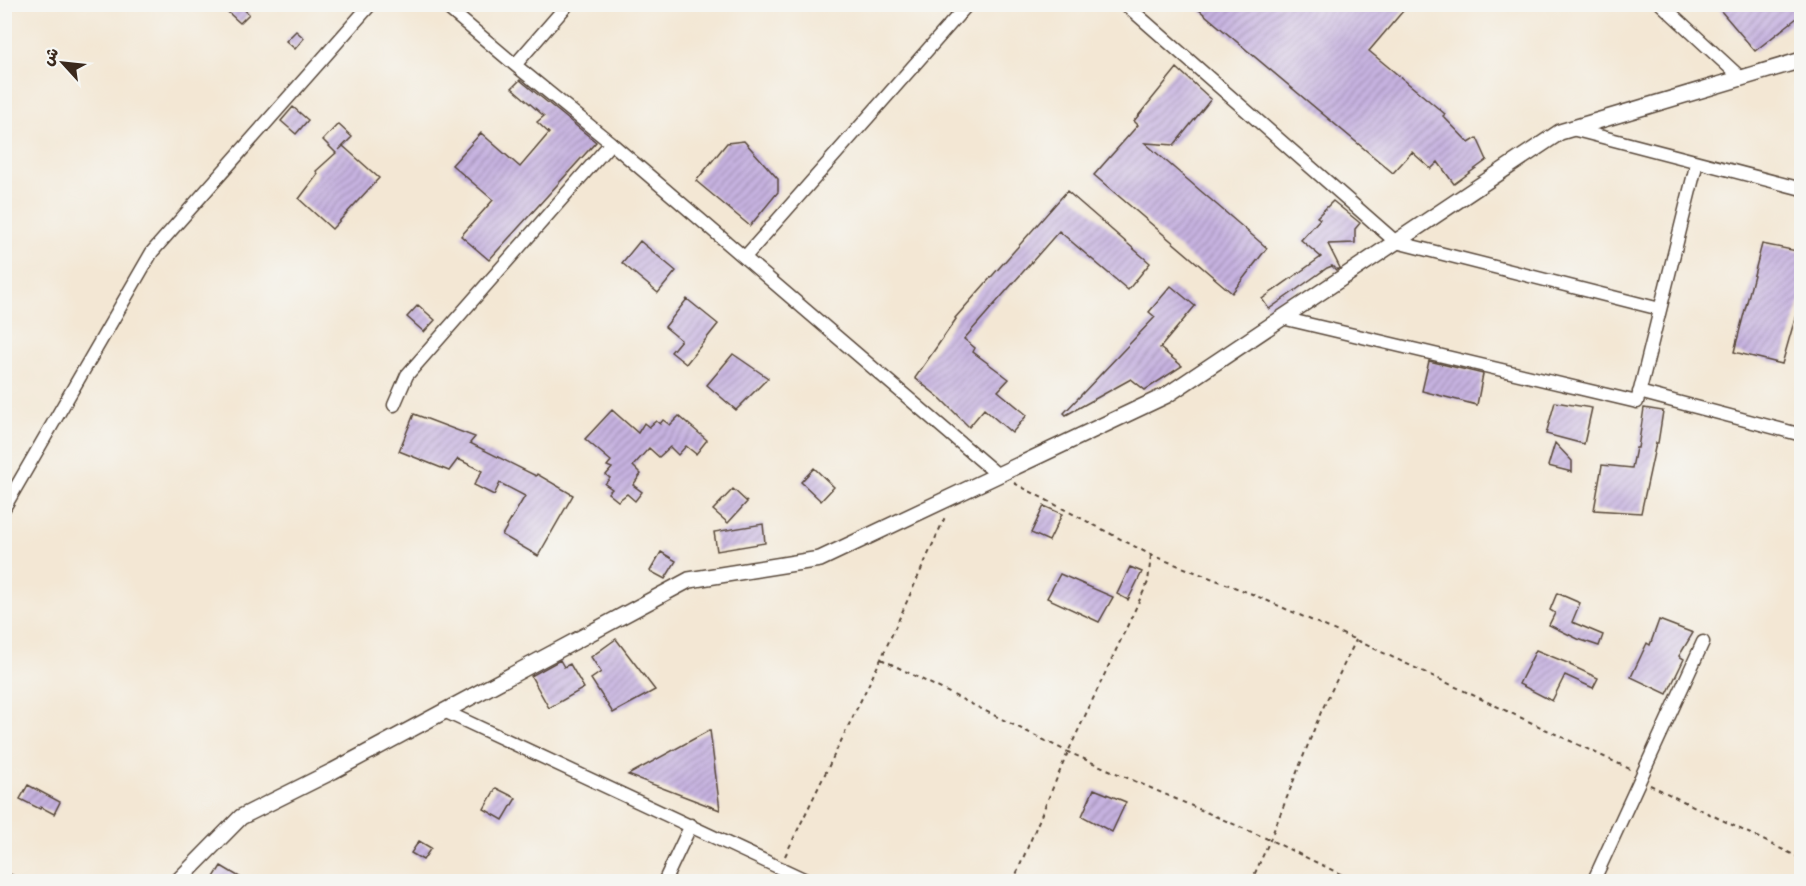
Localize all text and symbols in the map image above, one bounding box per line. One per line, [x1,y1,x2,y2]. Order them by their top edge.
north arrow [33,33,93,93]
text: ش [39,45,63,69]

